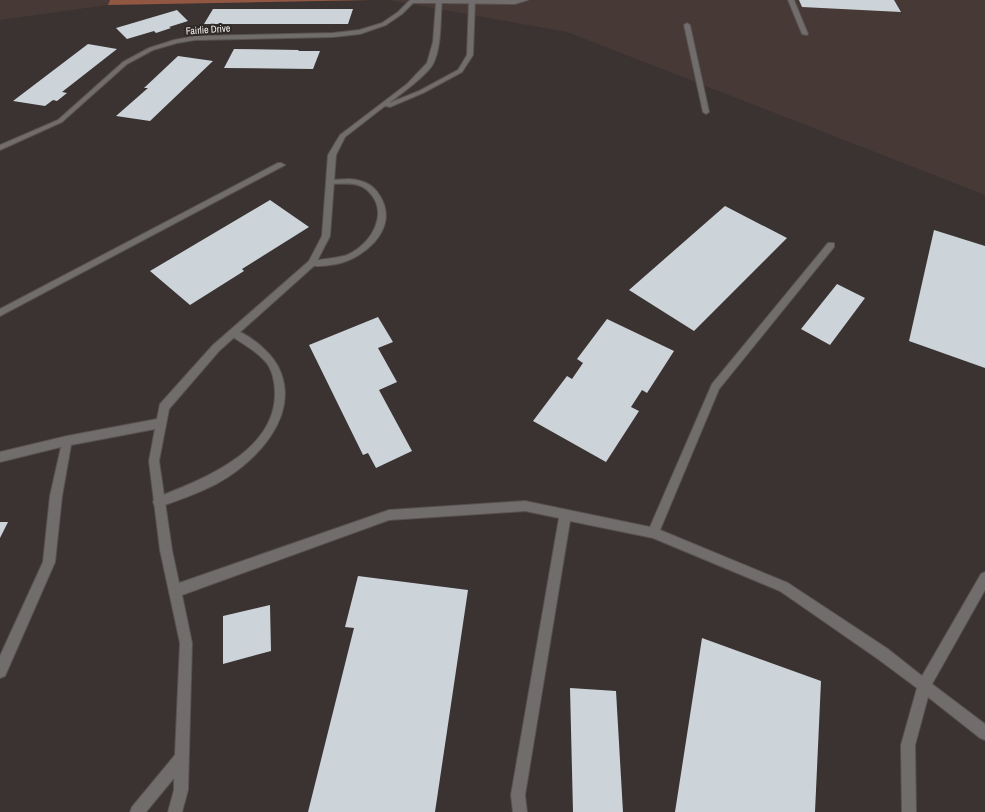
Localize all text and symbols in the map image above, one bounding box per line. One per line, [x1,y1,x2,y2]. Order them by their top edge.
street label: Fairlie Drive [185,21,231,38]

